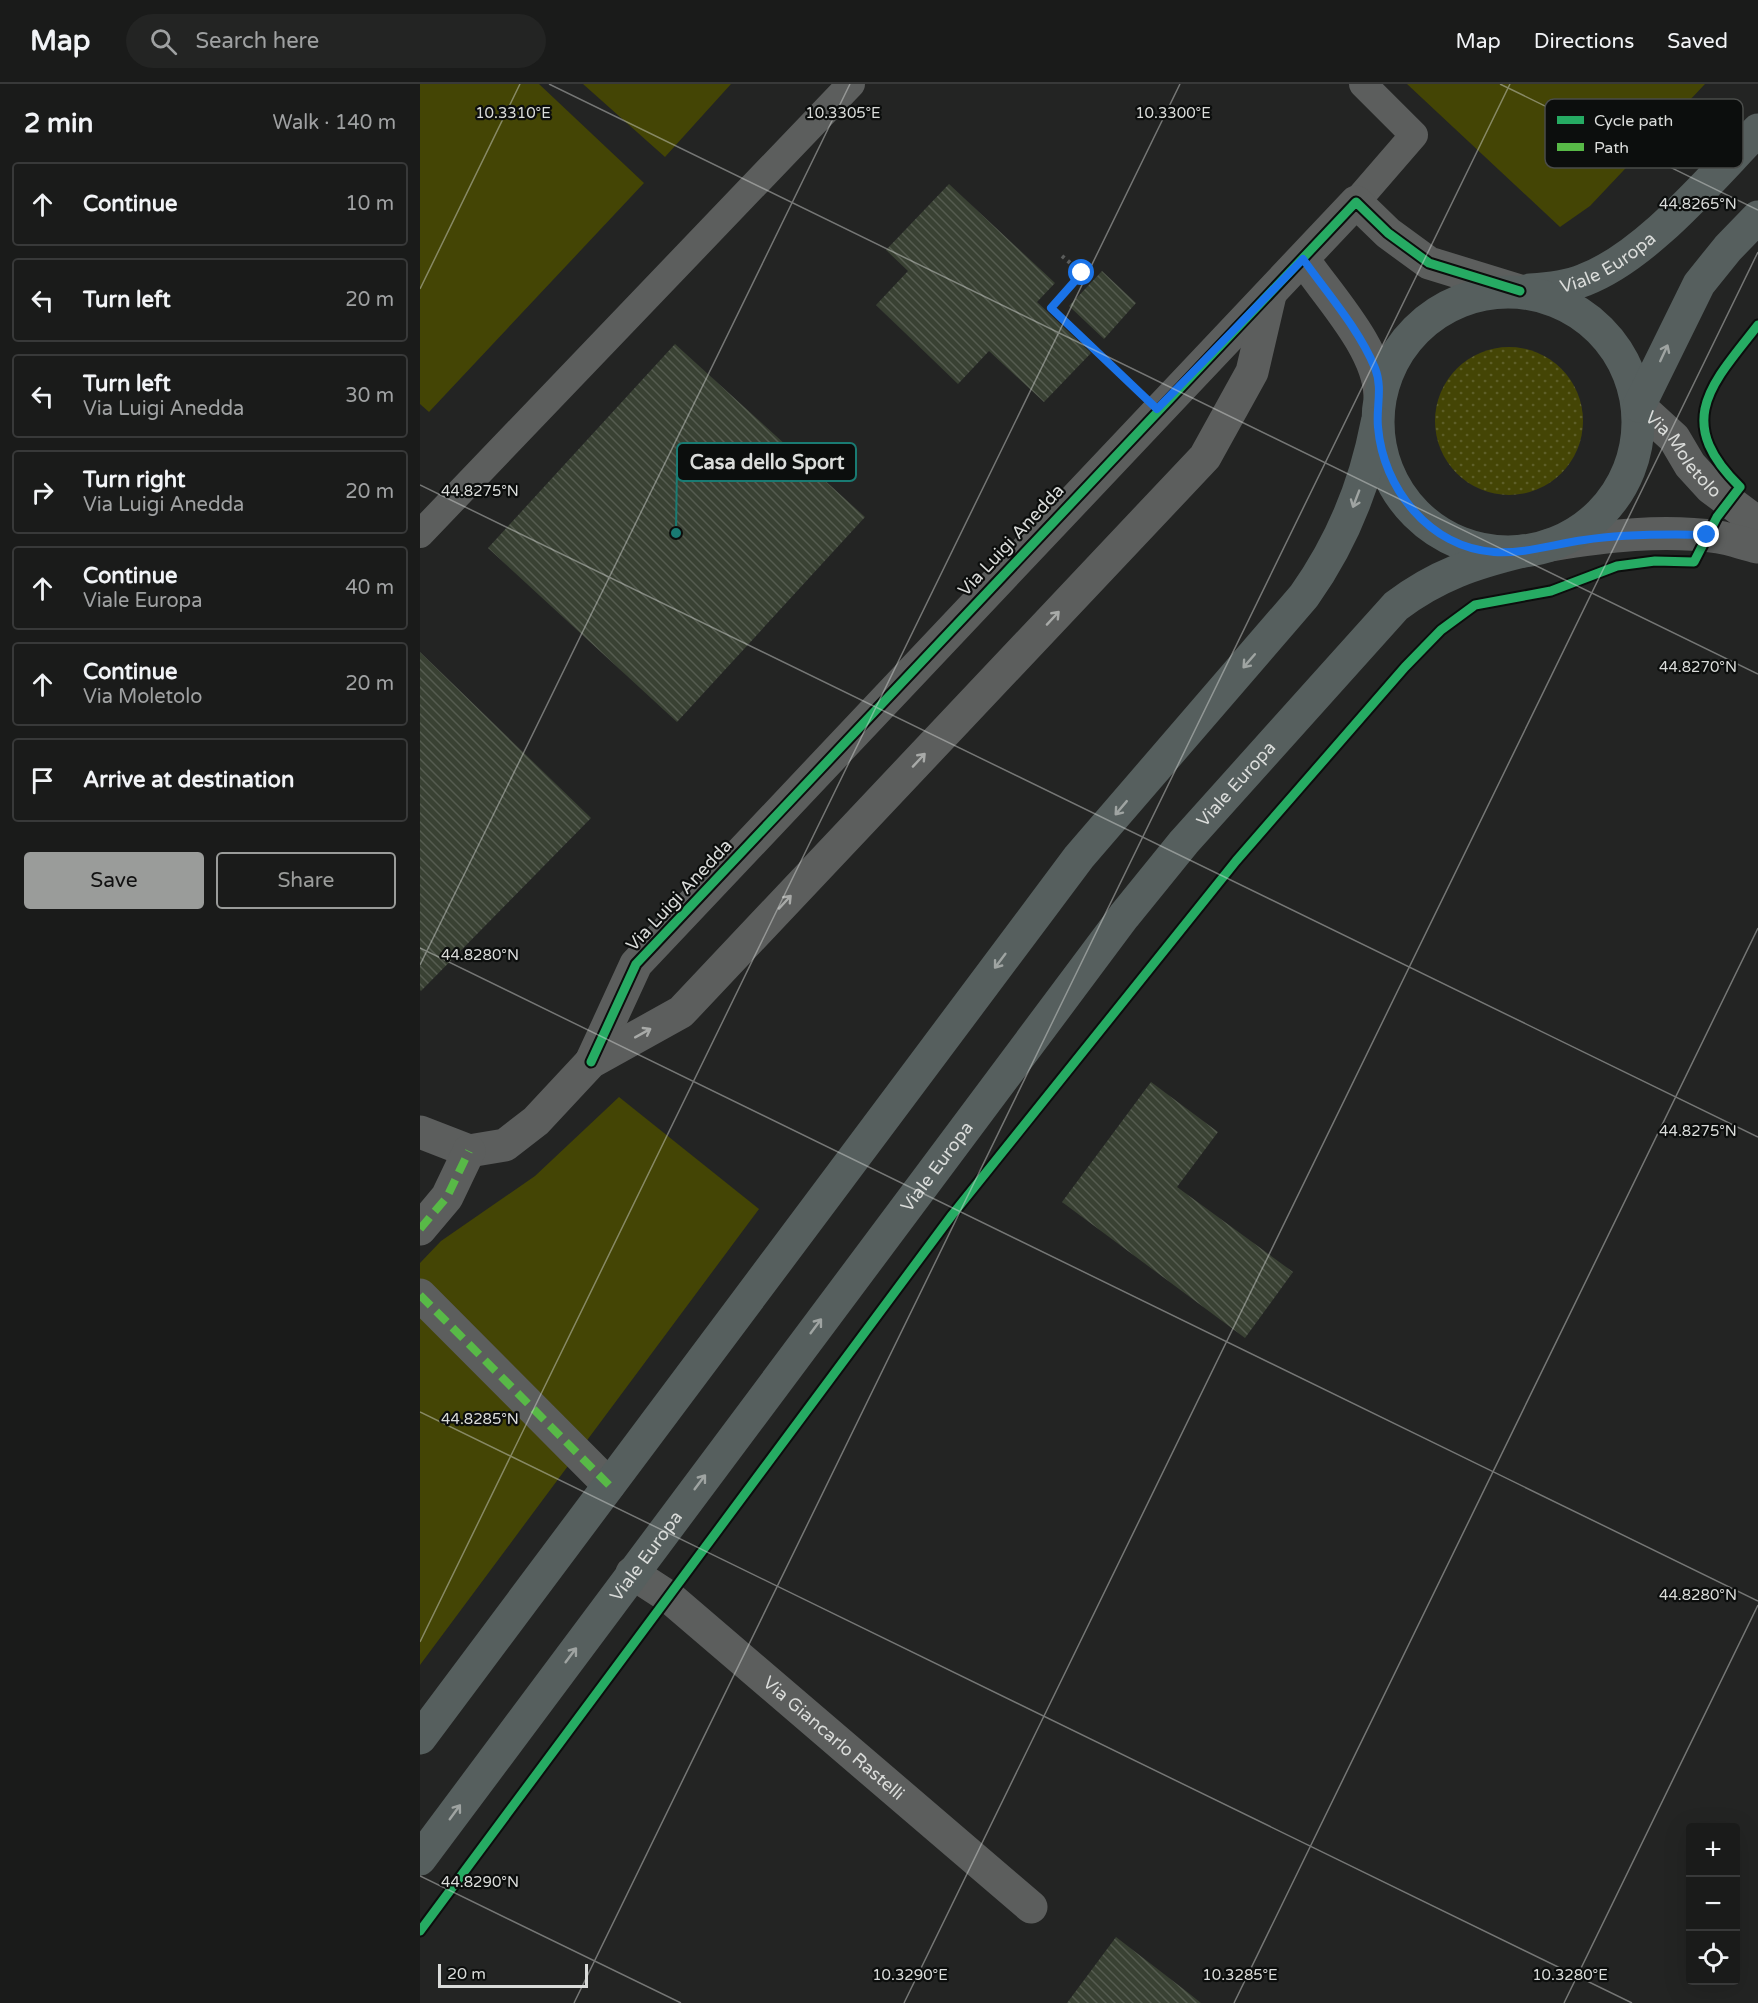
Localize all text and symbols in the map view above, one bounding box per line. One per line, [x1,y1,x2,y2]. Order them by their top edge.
search box [126,14,546,68]
text: Map [30,24,90,58]
icon: search [147,25,180,58]
text: Search here [195,28,319,54]
text: Map [1455,29,1501,54]
text: Directions [1534,29,1634,54]
text: Saved [1667,29,1728,54]
legend [1545,99,1743,168]
text: 10.3310°E [475,104,551,122]
text: 10.3305°E [805,104,881,122]
text: 10.3300°E [1135,104,1211,122]
text: 2 min [24,108,93,139]
text: Walk · 140 m [273,111,396,135]
text: Cycle path [1594,111,1673,131]
text: Path [1594,138,1629,158]
icon: ahead [26,188,59,221]
text: Continue [83,191,178,217]
text: 10 m [345,192,394,216]
text: 44.8265°N [1659,195,1737,213]
street label: Viale Europa [1558,227,1660,298]
route start [1068,259,1094,285]
icon: left [26,284,59,317]
text: Turn left [83,287,171,313]
text: 20 m [345,288,394,312]
one-way arrow [1658,344,1670,362]
text: Turn left [83,371,171,397]
icon: left [26,380,59,413]
text: 30 m [345,384,394,408]
text: Via Luigi Anedda [83,397,244,421]
street label: Via Moletolo [1641,406,1725,503]
callout: Casa dello Sport [677,443,856,481]
text: Casa dello Sport [690,451,845,475]
text: Turn right [83,467,185,493]
icon: right [26,476,59,509]
street label: Via Luigi Anedda [953,479,1069,601]
text: 20 m [345,480,394,504]
text: 44.8275°N [441,482,519,500]
one-way arrow [1350,490,1361,508]
text: Via Luigi Anedda [83,493,244,517]
route end [1693,521,1719,547]
text: Continue [83,563,178,589]
icon: ahead [26,572,59,605]
text: 40 m [345,576,394,600]
text: Viale Europa [83,589,202,613]
one-way arrow [1045,611,1060,626]
one-way arrow [1242,653,1256,668]
text: 44.8270°N [1659,658,1737,676]
text: Continue [83,659,178,685]
icon: ahead [26,668,59,701]
text: 20 m [345,672,394,696]
text: Via Moletolo [83,685,202,709]
street label: Viale Europa [1192,737,1280,831]
one-way arrow [911,753,926,768]
icon: arrive [26,764,59,797]
text: Arrive at destination [83,767,294,793]
one-way arrow [1114,799,1127,815]
street label: Via Luigi Anedda [621,834,737,956]
button: Save [24,852,204,909]
button: Share [216,852,396,909]
one-way arrow [778,895,792,910]
text: 44.8280°N [441,946,519,964]
one-way arrow [994,952,1006,968]
one-way arrow [633,1027,651,1038]
street label: Viale Europa [896,1117,978,1216]
text: 44.8275°N [1659,1122,1737,1140]
one-way arrow [810,1318,823,1334]
text: 44.8285°N [441,1410,519,1428]
one-way arrow [693,1474,706,1490]
street label: Viale Europa [605,1506,687,1606]
text: 44.8280°N [1659,1586,1737,1604]
one-way arrow [564,1648,577,1664]
street label: Via Giancarlo Rastelli [758,1671,909,1805]
one-way arrow [448,1804,461,1820]
map controls [1686,1823,1740,1985]
button: + [1686,1823,1740,1877]
text: 44.8290°N [441,1873,519,1891]
button: − [1686,1877,1740,1931]
button: locate [1686,1931,1740,1985]
scale bar [438,1961,588,1988]
text: 20 m [447,1964,486,1984]
text: 10.3290°E [872,1966,948,1984]
text: 10.3285°E [1202,1966,1278,1984]
text: 10.3280°E [1532,1966,1608,1984]

